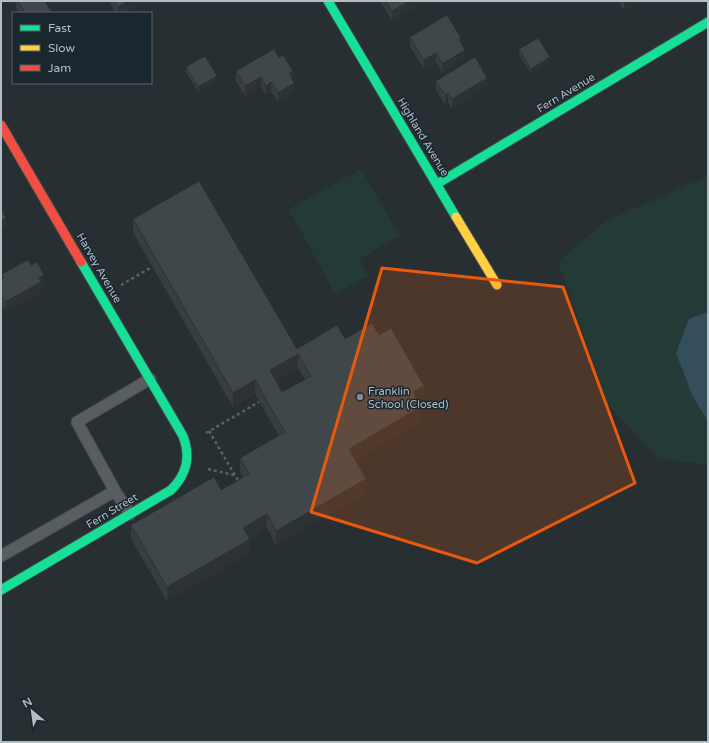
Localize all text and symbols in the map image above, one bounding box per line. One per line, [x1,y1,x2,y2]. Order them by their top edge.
legend [12,12,152,84]
text: Fast [48,21,72,35]
text: Slow [48,41,75,55]
text: Jam [48,61,71,75]
street label: Fern Avenue [535,71,597,115]
street label: Highland Avenue [394,95,452,179]
street label: Harvey Avenue [74,231,124,305]
place label: Franklin School (Closed) [368,385,448,411]
marker: Franklin School (Closed) [355,392,365,402]
street label: Fern Street [84,491,140,531]
north arrow [12,691,52,731]
text: N [20,695,34,711]

